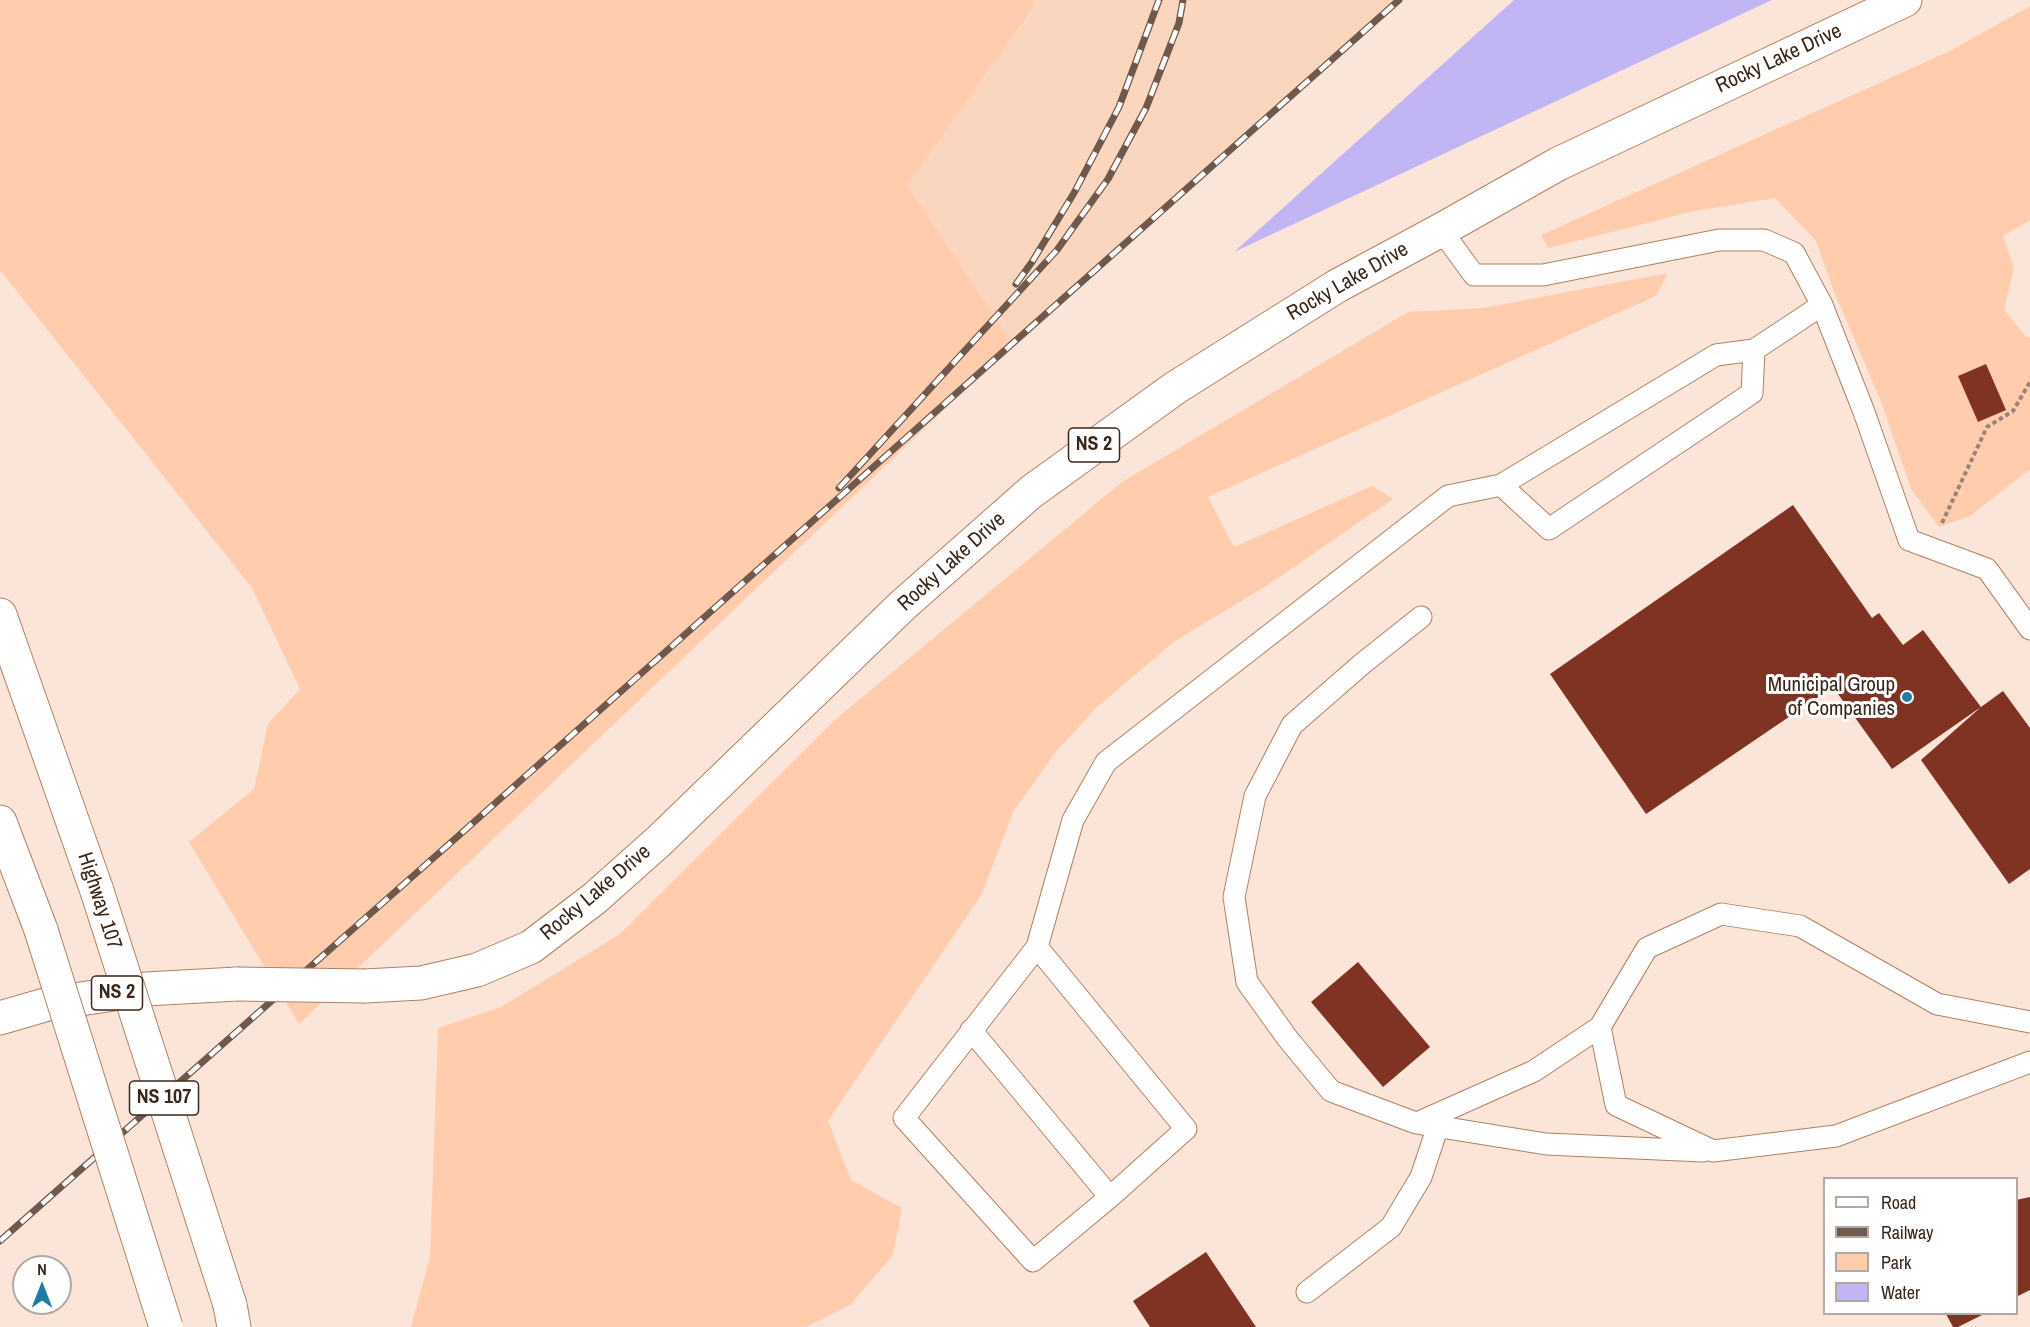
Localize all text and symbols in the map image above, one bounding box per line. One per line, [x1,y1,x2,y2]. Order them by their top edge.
street label: Rocky Lake Drive [1712,19,1846,99]
street label: Rocky Lake Drive [1283,237,1413,327]
road number: NS 2 [1068,428,1120,462]
street label: Rocky Lake Drive [893,507,1011,617]
place label: Municipal Group of Companies [1768,672,1895,722]
marker: Municipal Group of Companies [1900,690,1914,704]
street label: Rocky Lake Drive [536,840,656,946]
street label: Highway 107 [71,849,127,953]
road number: NS 2 [92,976,142,1010]
road number: NS 107 [130,1081,198,1115]
legend [1823,1177,2018,1315]
text: Road [1881,1190,1916,1215]
text: Railway [1881,1220,1934,1245]
text: Park [1881,1250,1911,1275]
north arrow [12,1255,72,1315]
text: N [37,1258,47,1280]
text: Water [1881,1280,1920,1305]

